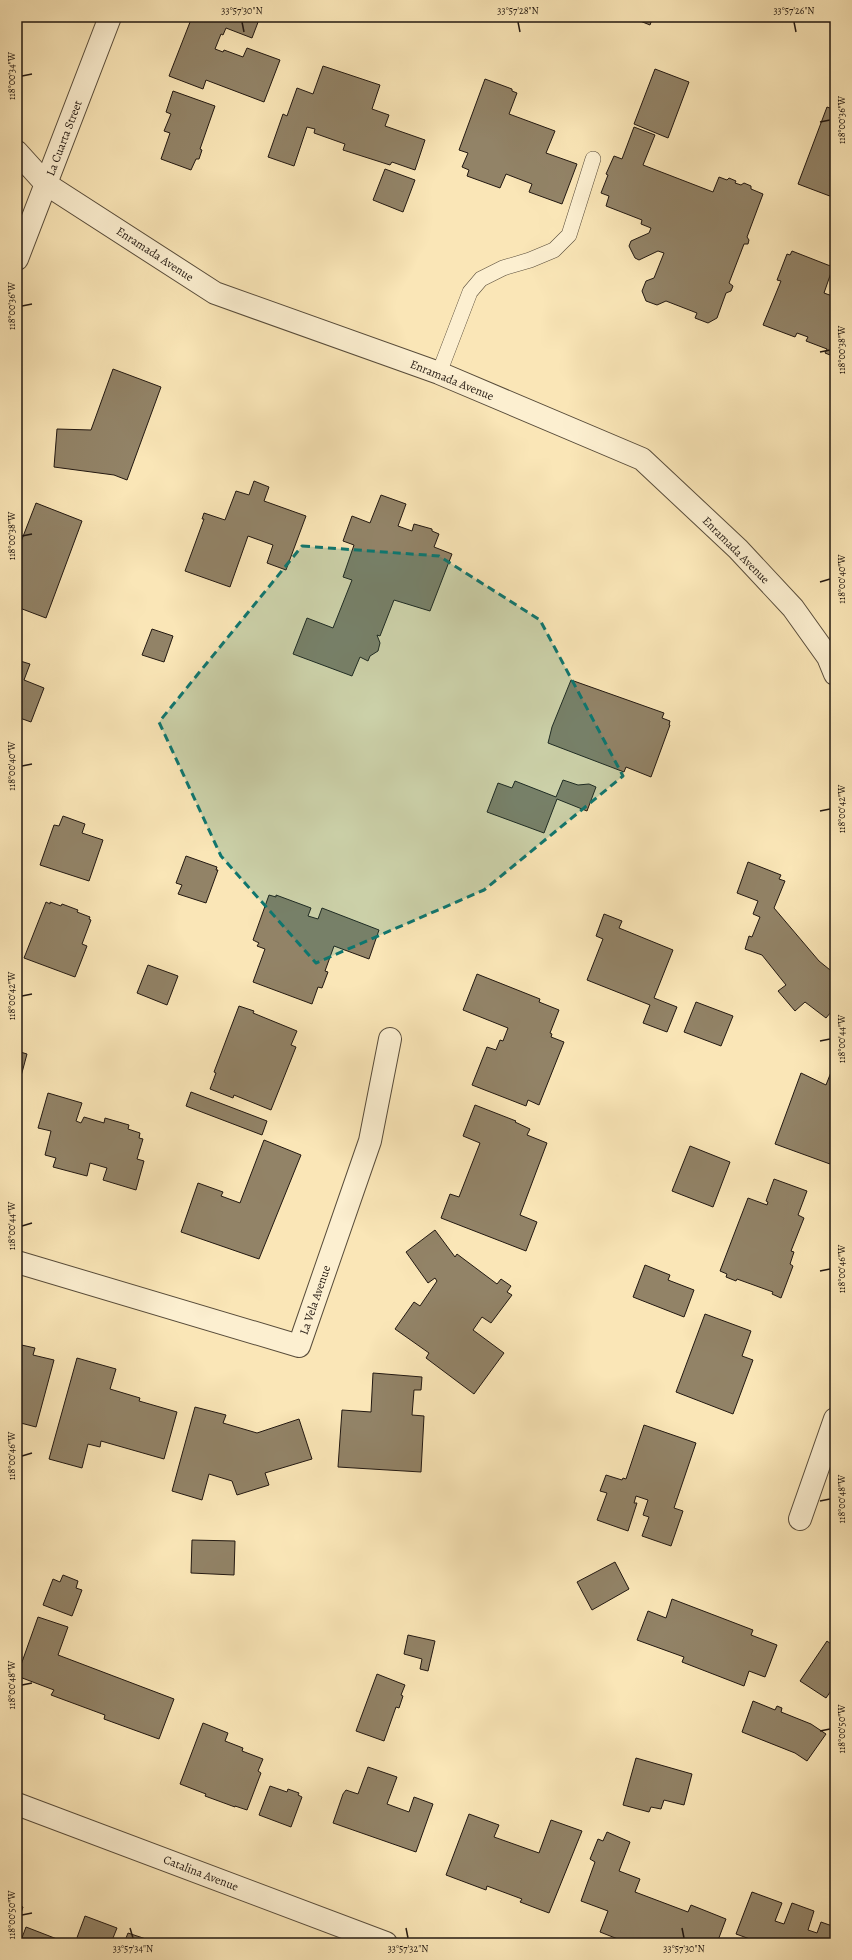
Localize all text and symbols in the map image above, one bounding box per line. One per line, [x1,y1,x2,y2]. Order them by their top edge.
text: 33°57'30"N [221,4,263,17]
text: 33°57'28"N [497,4,539,17]
text: 33°57'26"N [773,4,815,17]
text: 118°00'34"W [5,51,18,100]
text: 118°00'36"W [835,95,848,144]
street label: La Cuarta Street [42,98,86,178]
street label: Enramada Avenue [113,223,197,285]
text: 118°00'36"W [5,281,18,330]
text: 118°00'38"W [835,325,848,374]
street label: Enramada Avenue [408,356,496,404]
text: 118°00'38"W [5,511,18,560]
street label: Enramada Avenue [699,513,773,587]
text: 118°00'40"W [835,554,848,604]
text: 118°00'40"W [5,741,18,791]
text: 118°00'42"W [835,784,848,833]
text: 118°00'42"W [5,971,18,1020]
text: 118°00'44"W [835,1014,848,1063]
text: 118°00'44"W [5,1201,18,1250]
text: 118°00'46"W [835,1244,848,1293]
street label: La Vela Avenue [296,1263,334,1337]
text: 118°00'46"W [5,1431,18,1480]
text: 118°00'48"W [835,1474,848,1523]
text: 118°00'48"W [5,1660,18,1709]
text: 118°00'50"W [835,1704,848,1754]
street label: Catalina Avenue [161,1851,241,1895]
text: 118°00'50"W [5,1890,18,1940]
text: 33°57'34"N [113,1942,153,1955]
text: 33°57'32"N [388,1942,428,1955]
text: 33°57'30"N [663,1942,705,1955]

